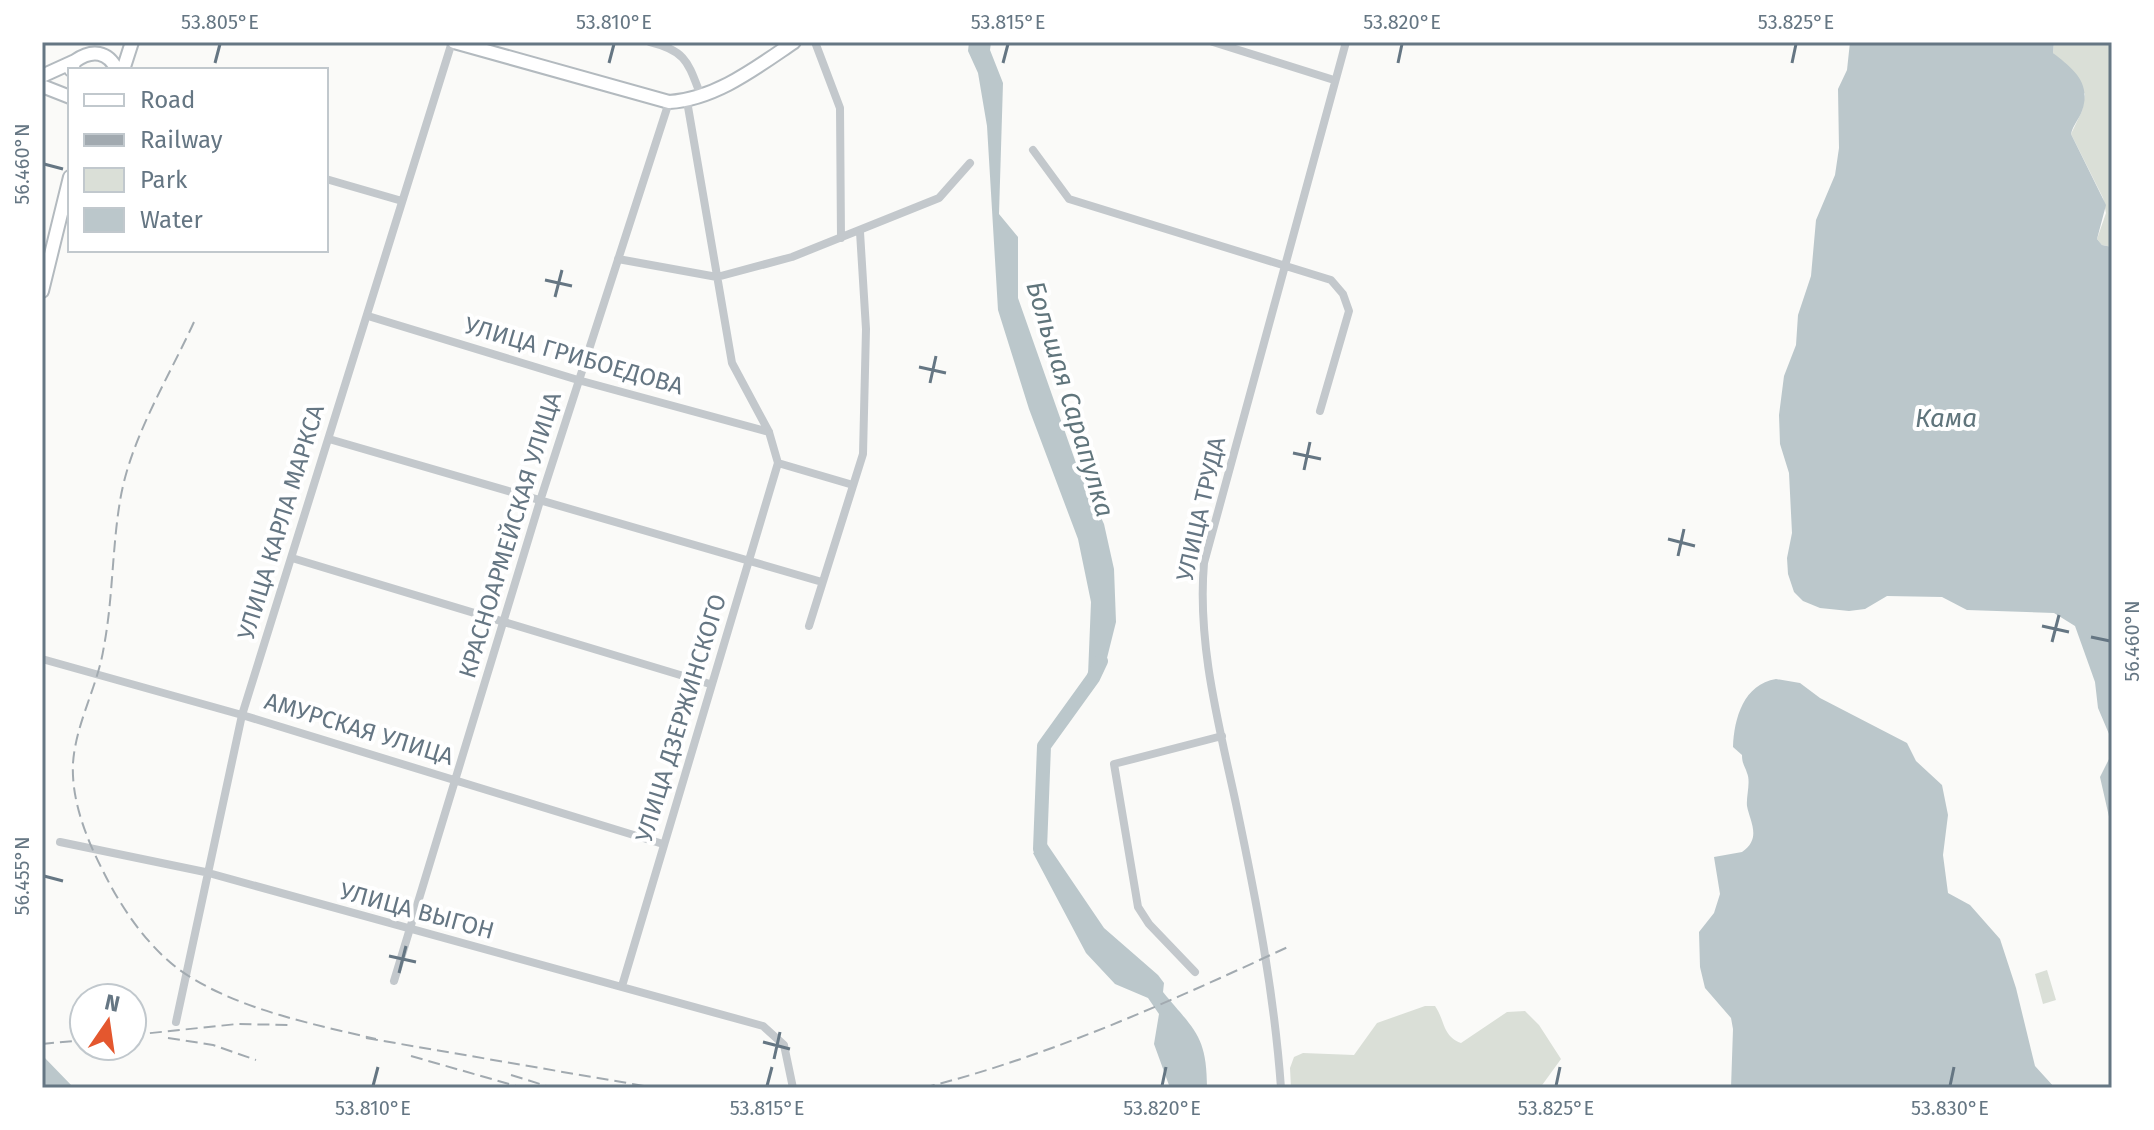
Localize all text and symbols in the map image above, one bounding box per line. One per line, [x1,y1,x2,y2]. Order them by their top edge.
text: 53.805°E [181,10,259,34]
text: 53.810°E [576,10,652,34]
text: 53.815°E [971,10,1045,34]
text: 53.820°E [1363,10,1441,34]
text: 53.825°E [1758,10,1834,34]
legend [68,68,328,252]
text: Road [140,86,195,114]
text: 56.460°N [10,123,34,205]
text: Railway [140,126,223,154]
text: Park [140,166,188,194]
text: Water [140,206,204,234]
water label: Большая Сарапулка [1019,277,1121,521]
street label: УЛИЦА ГРИБОЕДОВА [461,311,687,401]
street label: КРАСНОАРМЕЙСКАЯ УЛИЦА [453,388,567,681]
street label: УЛИЦА КАРЛА МАРКСА [232,401,330,643]
water label: Кама [1915,403,1977,434]
street label: УЛИЦА ТРУДА [1171,434,1231,584]
street label: УЛИЦА ДЗЕРЖИНСКОГО [630,591,732,845]
text: 56.460°N [2120,600,2144,682]
street label: АМУРСКАЯ УЛИЦА [261,687,457,771]
text: 56.455°N [10,836,34,916]
street label: УЛИЦА ВЫГОН [337,877,497,945]
north arrow [68,982,148,1062]
text: N [102,988,123,1018]
text: 53.810°E [335,1096,411,1120]
text: 53.815°E [730,1096,804,1120]
text: 53.820°E [1123,1096,1201,1120]
text: 53.825°E [1518,1096,1594,1120]
text: 53.830°E [1911,1096,1989,1120]

